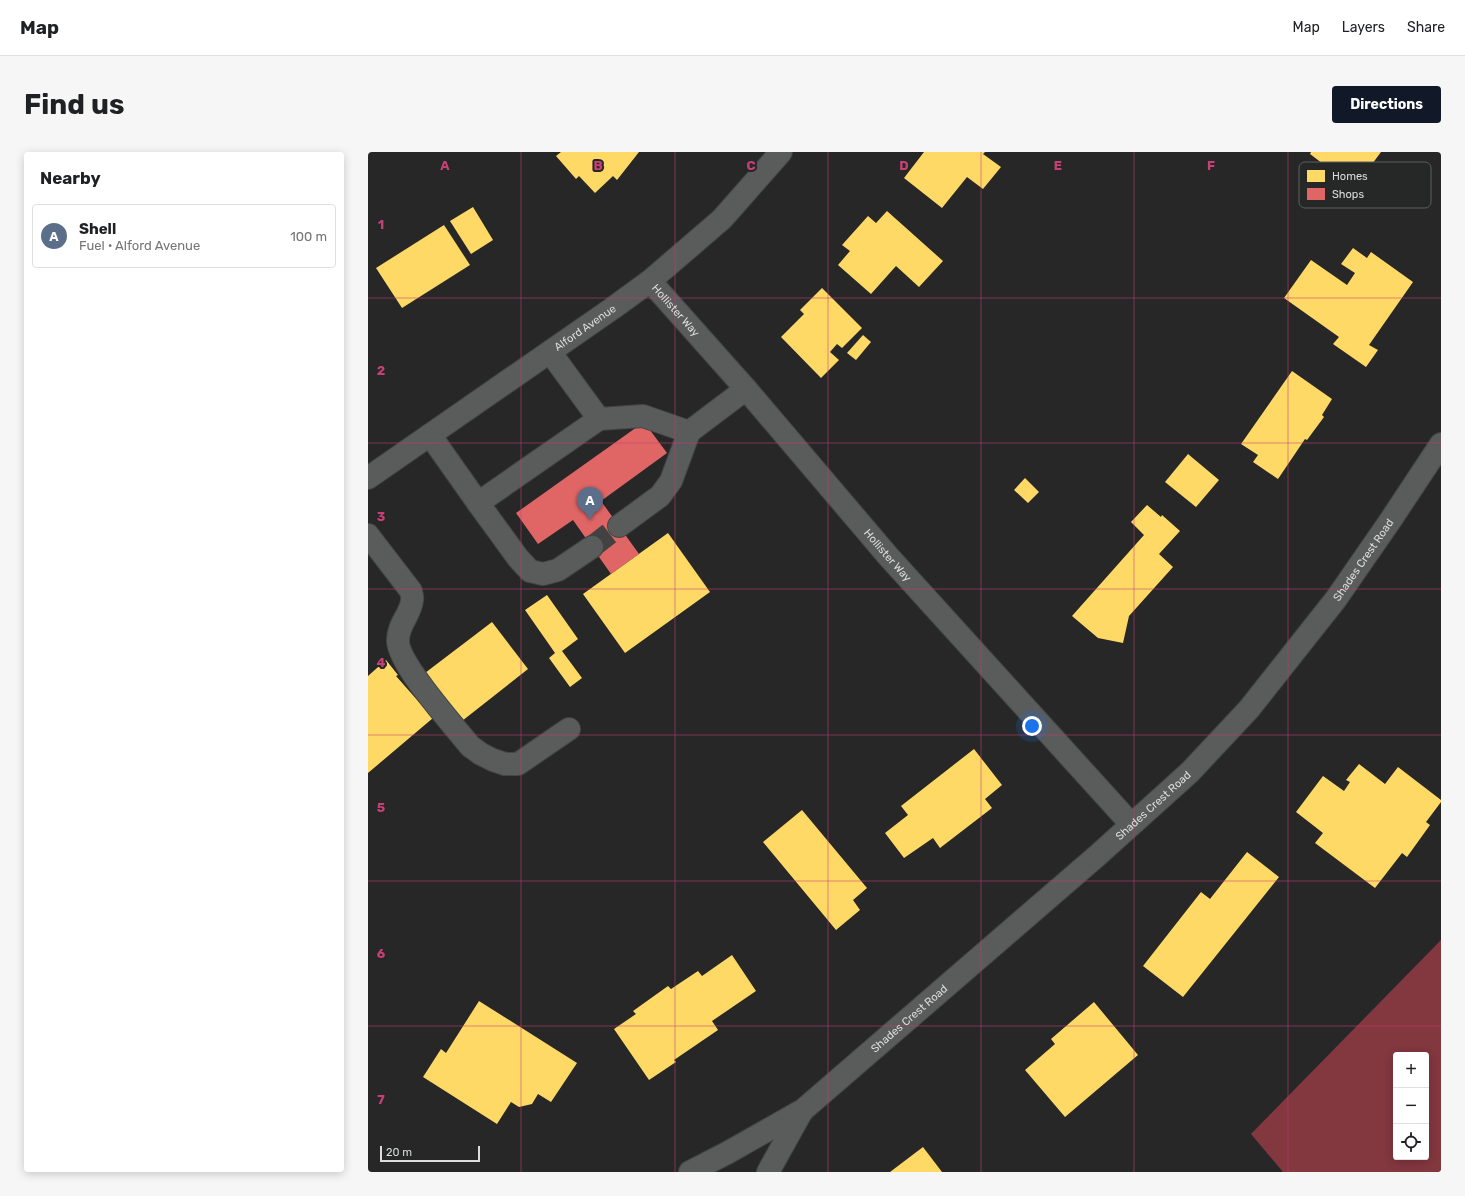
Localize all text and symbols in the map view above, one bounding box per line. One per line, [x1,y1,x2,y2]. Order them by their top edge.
text: Map [20,16,59,39]
text: Map [1293,19,1320,36]
text: Layers [1342,19,1385,36]
text: Share [1407,19,1445,36]
button: Directions [1332,86,1441,123]
text: Find us [24,88,124,121]
text: A [440,158,450,173]
text: B [593,158,603,173]
text: C [746,158,756,173]
text: D [899,158,909,173]
text: E [1054,158,1062,173]
text: F [1207,158,1215,173]
legend [1299,162,1431,208]
text: Nearby [40,168,101,188]
text: Homes [1332,170,1368,183]
text: Shops [1332,188,1364,201]
text: 1 [378,217,384,232]
text: Shell [79,220,116,238]
text: A [49,229,59,244]
text: 100 m [290,229,327,244]
text: Fuel · Alford Avenue [79,238,200,253]
street label: Hollister Way [649,281,702,339]
street label: Alford Avenue [552,302,618,353]
text: 2 [377,363,385,378]
pin: A [577,487,603,520]
text: 3 [377,509,386,524]
street label: Shades Crest Road [1330,516,1396,603]
street label: Hollister Way [861,526,914,584]
text: 4 [377,655,386,670]
your location [1022,716,1042,736]
street label: Shades Crest Road [1113,768,1193,843]
text: 5 [377,800,385,815]
text: 6 [377,946,386,961]
street label: Shades Crest Road [868,982,950,1055]
map controls [1393,1052,1429,1160]
button: + [1393,1052,1429,1088]
button: − [1393,1088,1429,1124]
text: 7 [377,1092,385,1107]
button: locate [1393,1124,1429,1160]
scale bar [380,1144,480,1163]
text: 20 m [386,1146,412,1159]

